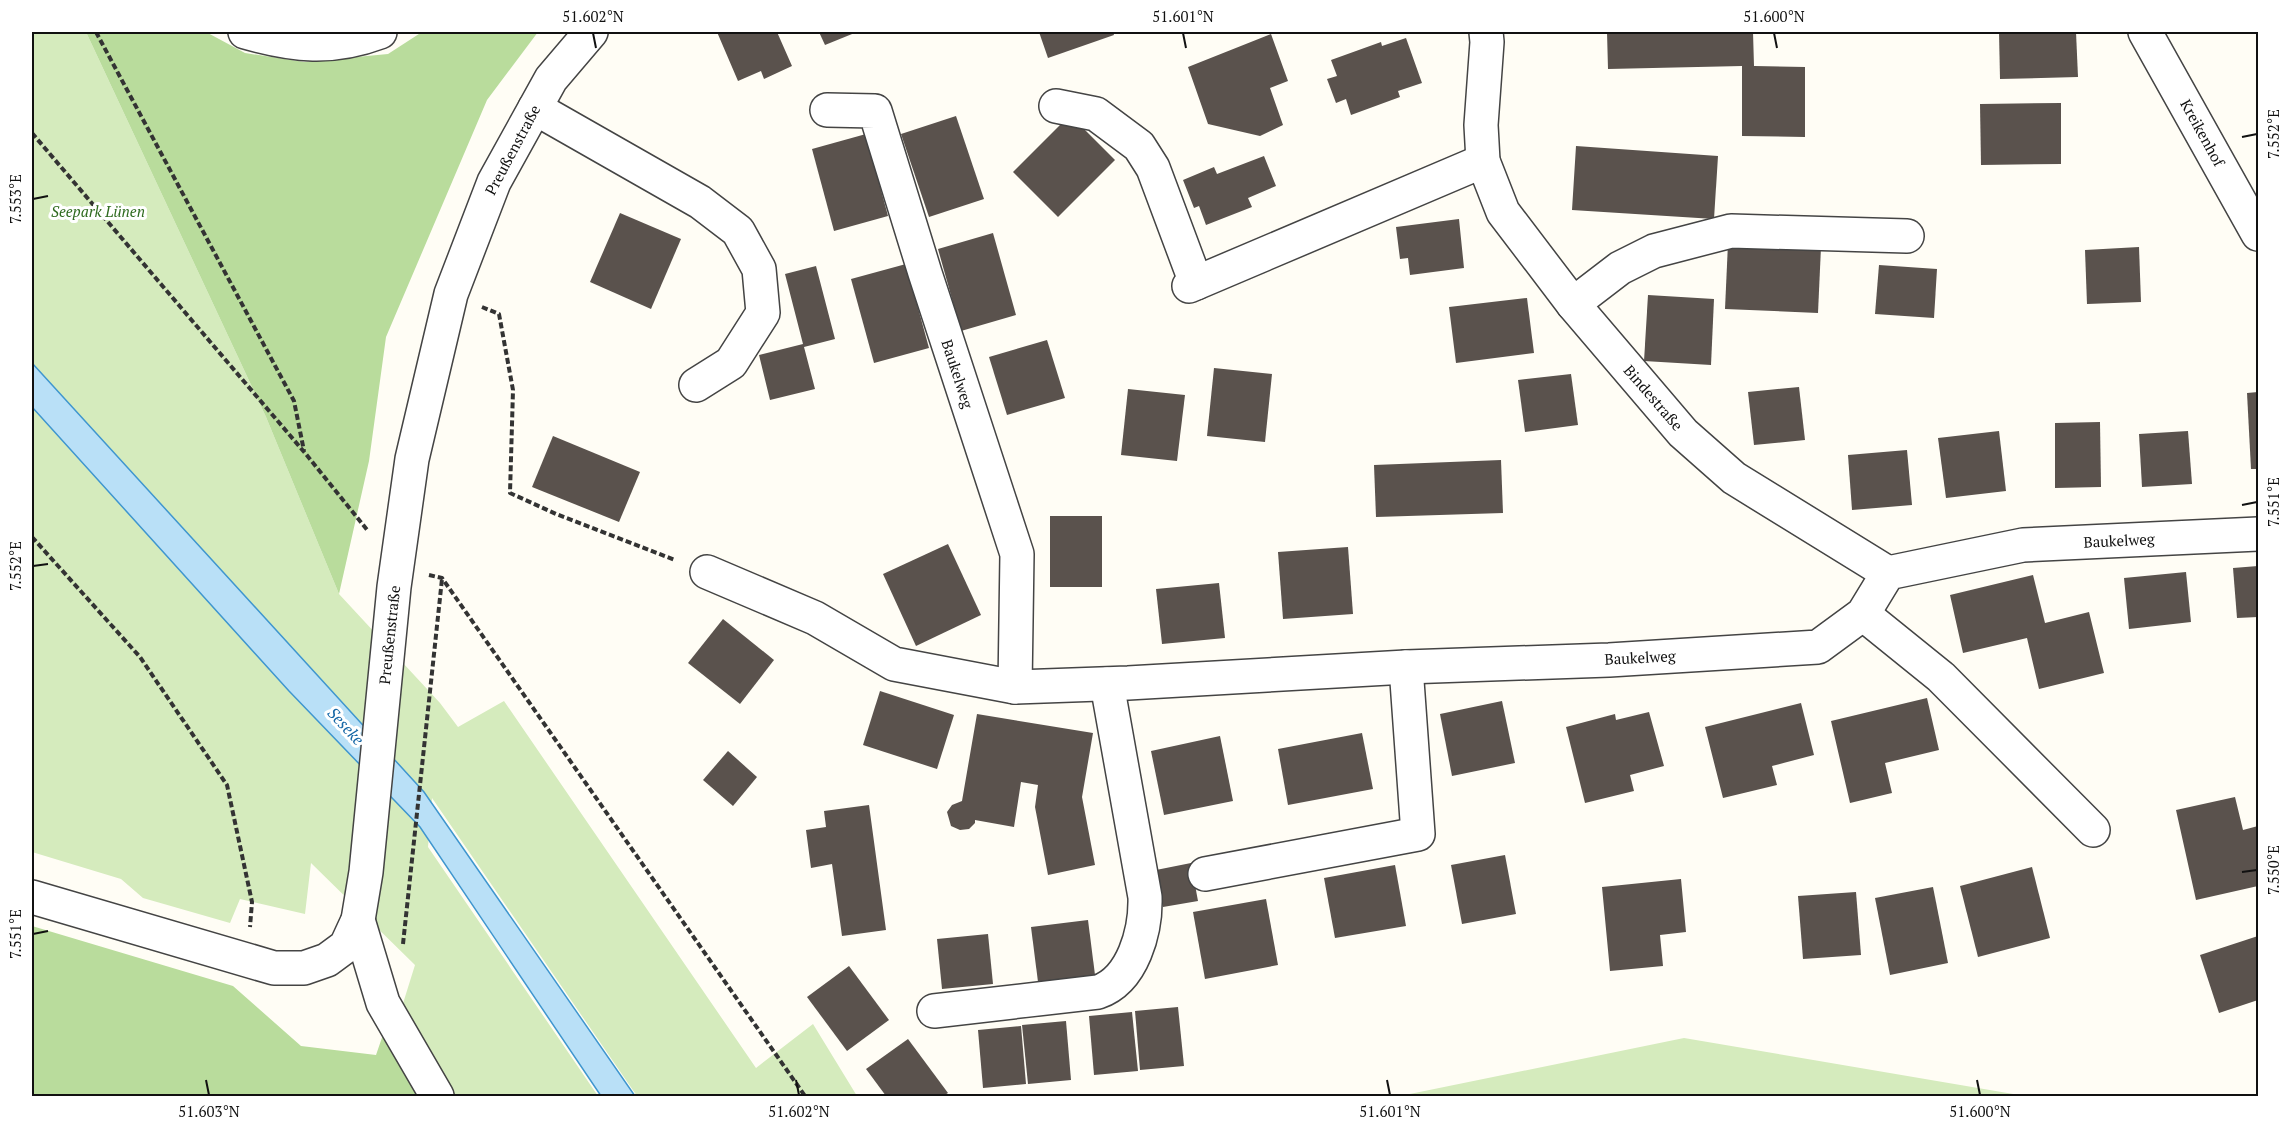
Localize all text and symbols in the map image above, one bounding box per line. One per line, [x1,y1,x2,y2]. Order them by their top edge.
text: 51.602°N [562,6,624,26]
text: 51.601°N [1152,6,1214,26]
text: 51.600°N [1743,6,1805,26]
street label: Kreikenhof [2176,95,2230,170]
street label: Preußenstraße [480,101,544,198]
text: 7.552°E [2263,109,2283,159]
text: 7.553°E [5,174,25,224]
park label: Seepark Lünen [51,201,145,221]
street label: Baukelweg [937,337,979,412]
street label: Bindestraße [1620,360,1688,434]
text: 7.551°E [2263,477,2283,527]
street label: Baukelweg [2083,528,2156,552]
text: 7.552°E [5,541,25,591]
street label: Preußenstraße [374,584,404,685]
street label: Baukelweg [1604,645,1677,669]
water label: Seseke [323,702,369,750]
text: 7.550°E [2263,845,2283,895]
text: 7.551°E [5,909,25,959]
text: 51.603°N [178,1101,240,1121]
text: 51.602°N [768,1101,830,1121]
text: 51.601°N [1359,1101,1421,1121]
text: 51.600°N [1949,1101,2011,1121]

